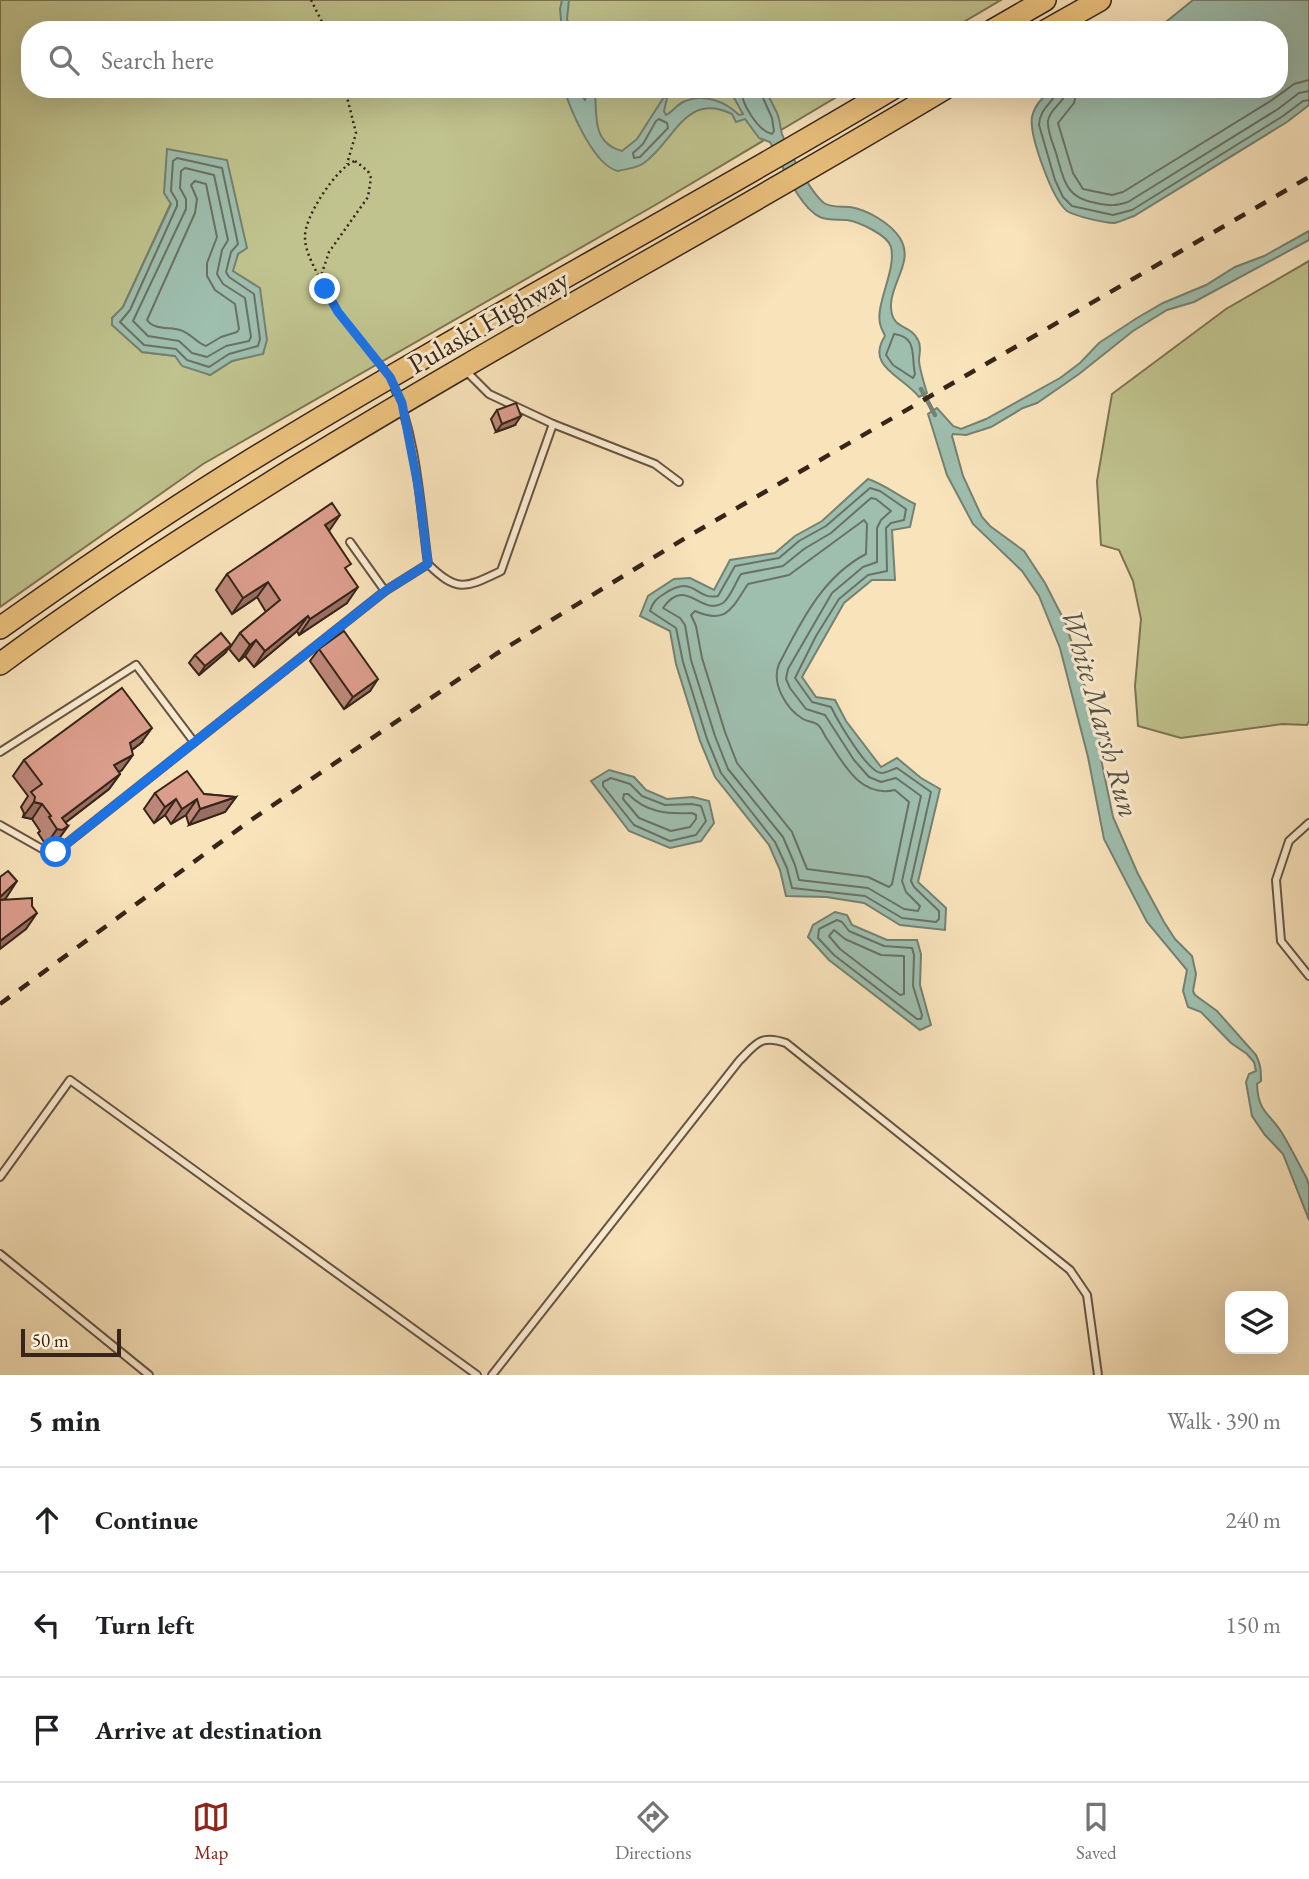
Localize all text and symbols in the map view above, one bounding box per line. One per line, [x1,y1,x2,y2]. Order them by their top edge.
search box [21,21,1288,98]
icon: search [45,41,83,79]
text: Search here [101,43,214,77]
street label: Pulaski Highway [401,260,576,382]
route end [309,273,340,304]
water label: White Marsh Run [1053,604,1149,822]
route start [40,836,71,867]
map controls [1225,1291,1288,1354]
button: layers [1225,1291,1288,1354]
scale bar [21,1326,121,1358]
text: 50 m [32,1328,69,1353]
text: 5 min [28,1401,101,1440]
text: Walk · 390 m [1167,1406,1281,1436]
icon: ahead [28,1501,66,1539]
text: Continue [95,1503,198,1537]
text: 240 m [1225,1505,1281,1535]
icon: left [28,1606,66,1644]
text: Turn left [95,1608,194,1642]
text: 150 m [1225,1610,1281,1640]
icon: arrive [28,1711,66,1749]
text: Arrive at destination [95,1713,322,1747]
tab: Map [192,1798,230,1865]
tab: Directions [615,1798,691,1865]
tab: Saved [1076,1798,1117,1865]

